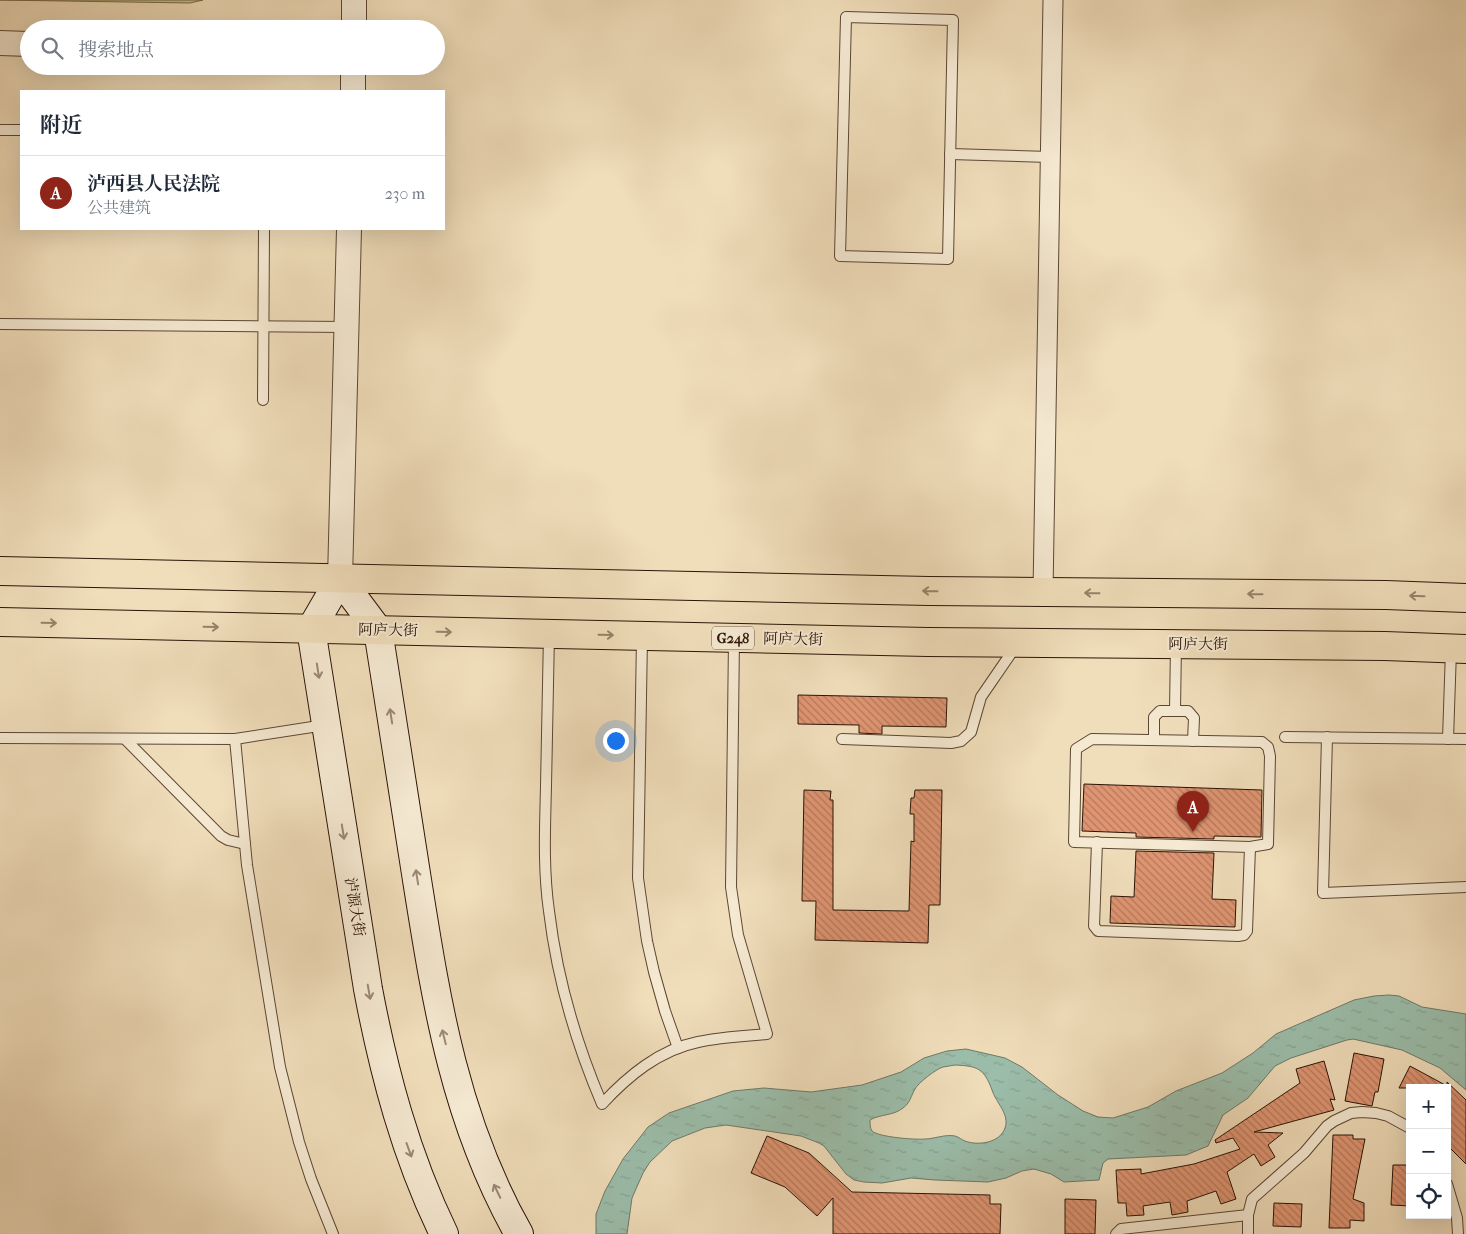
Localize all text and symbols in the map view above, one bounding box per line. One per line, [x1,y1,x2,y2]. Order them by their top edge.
search box [20,20,445,75]
icon: search [38,34,66,62]
text: 搜索地点 [78,39,154,61]
text: 附近 [40,113,82,137]
text: 泸西县人民法院 [87,173,220,195]
text: A [51,184,61,203]
text: 230 m [385,184,425,203]
text: 公共建筑 [87,198,151,217]
one-way arrow [922,587,938,596]
one-way arrow [1085,588,1101,598]
one-way arrow [1247,589,1264,599]
one-way arrow [1410,592,1426,601]
one-way arrow [40,618,56,628]
street label: 阿庐大街 [358,620,418,640]
one-way arrow [203,622,219,631]
road number: G248 [712,626,754,650]
one-way arrow [435,627,451,636]
street label: 阿庐大街 [763,629,823,649]
one-way arrow [598,630,614,640]
street label: 阿庐大街 [1168,635,1228,653]
one-way arrow [313,663,323,679]
one-way arrow [386,709,396,725]
your location [603,728,629,754]
pin: A [1177,791,1209,832]
one-way arrow [338,824,348,840]
one-way arrow [411,869,421,885]
street label: 泸源大街 [341,876,369,938]
one-way arrow [364,984,374,1000]
one-way arrow [439,1029,448,1045]
map controls [1406,1084,1451,1219]
button: + [1406,1084,1451,1129]
button: − [1406,1129,1451,1174]
one-way arrow [405,1141,414,1157]
button: locate [1406,1174,1451,1219]
one-way arrow [491,1183,501,1198]

